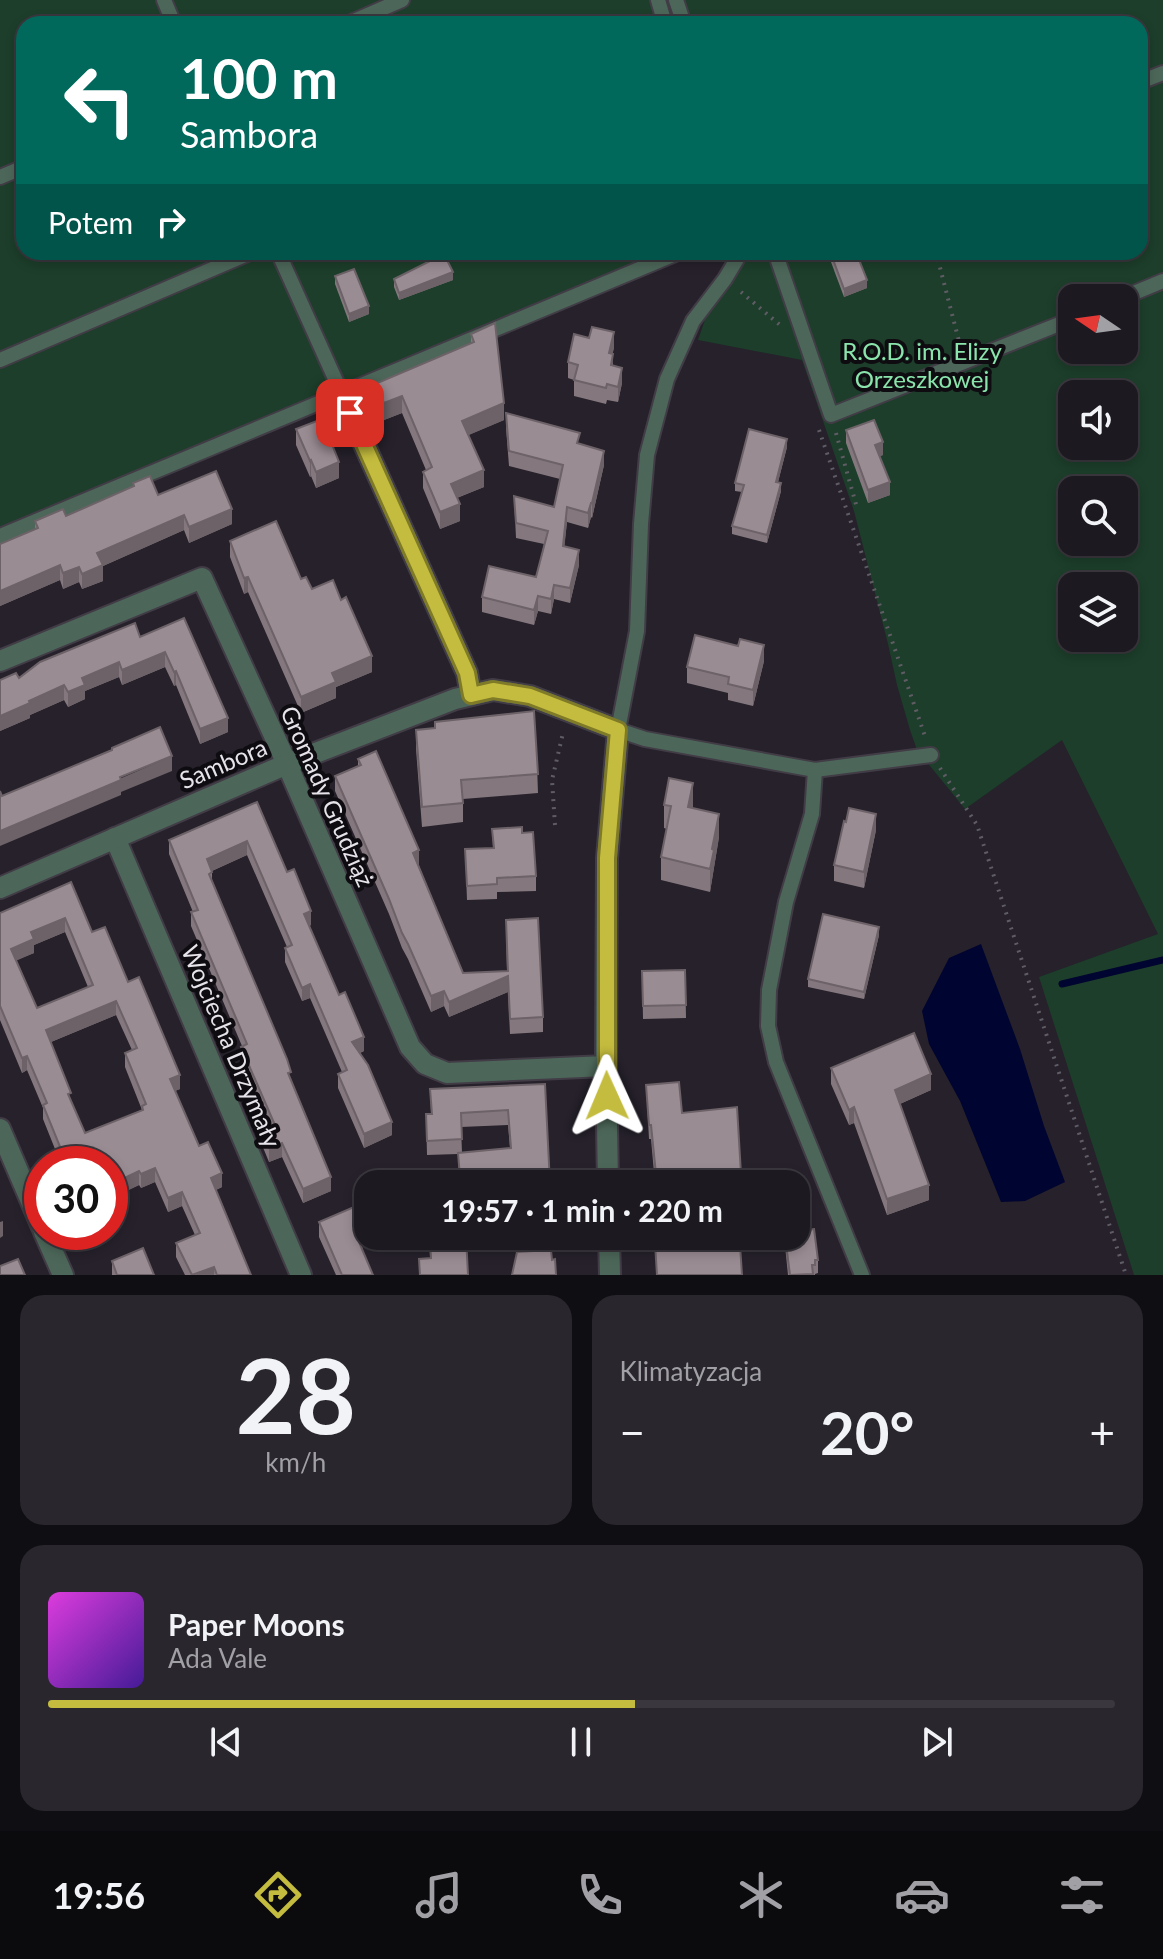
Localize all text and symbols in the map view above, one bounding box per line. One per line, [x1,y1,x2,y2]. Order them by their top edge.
text: 100 m [180,44,338,111]
icon: left [48,48,152,152]
text: Sambora [180,112,318,156]
icon: right [149,200,193,244]
text: Potem [48,204,133,240]
north arrow [1058,284,1138,364]
map controls [1058,284,1138,652]
park label: R.O.D. im. Elizy Orzeszkowej [842,336,1002,393]
pin [316,379,384,447]
button: sound [1058,380,1138,460]
icon: arrive [328,391,372,435]
button: search [1058,476,1138,556]
button: layers [1058,572,1138,652]
street label: Gromady Grudziąż [275,701,381,891]
street label: Sambora [175,732,271,794]
street label: Wojciecha Drzymały [176,940,288,1152]
position arrow [565,1054,649,1138]
speed limit sign: 30 [24,1146,128,1250]
text: 19:57 · 1 min · 220 m [441,1192,723,1228]
text: 28 [235,1331,356,1456]
text: Klimatyzacja [620,1355,762,1387]
text: 20° [820,1396,915,1468]
text: − [620,1406,645,1458]
text: + [1089,1406,1115,1458]
text: km/h [265,1446,326,1478]
text: Paper Moons [168,1606,345,1642]
text: Ada Vale [168,1642,267,1674]
icon: previous [204,1720,248,1764]
icon: pause [559,1720,603,1764]
icon: next [915,1720,959,1764]
icon: directions [250,1867,306,1923]
icon: music [411,1867,467,1923]
icon: phone [572,1867,628,1923]
icon: climate [733,1867,789,1923]
icon: car [894,1867,950,1923]
icon: filters [1054,1867,1110,1923]
text: 19:56 [52,1873,145,1917]

